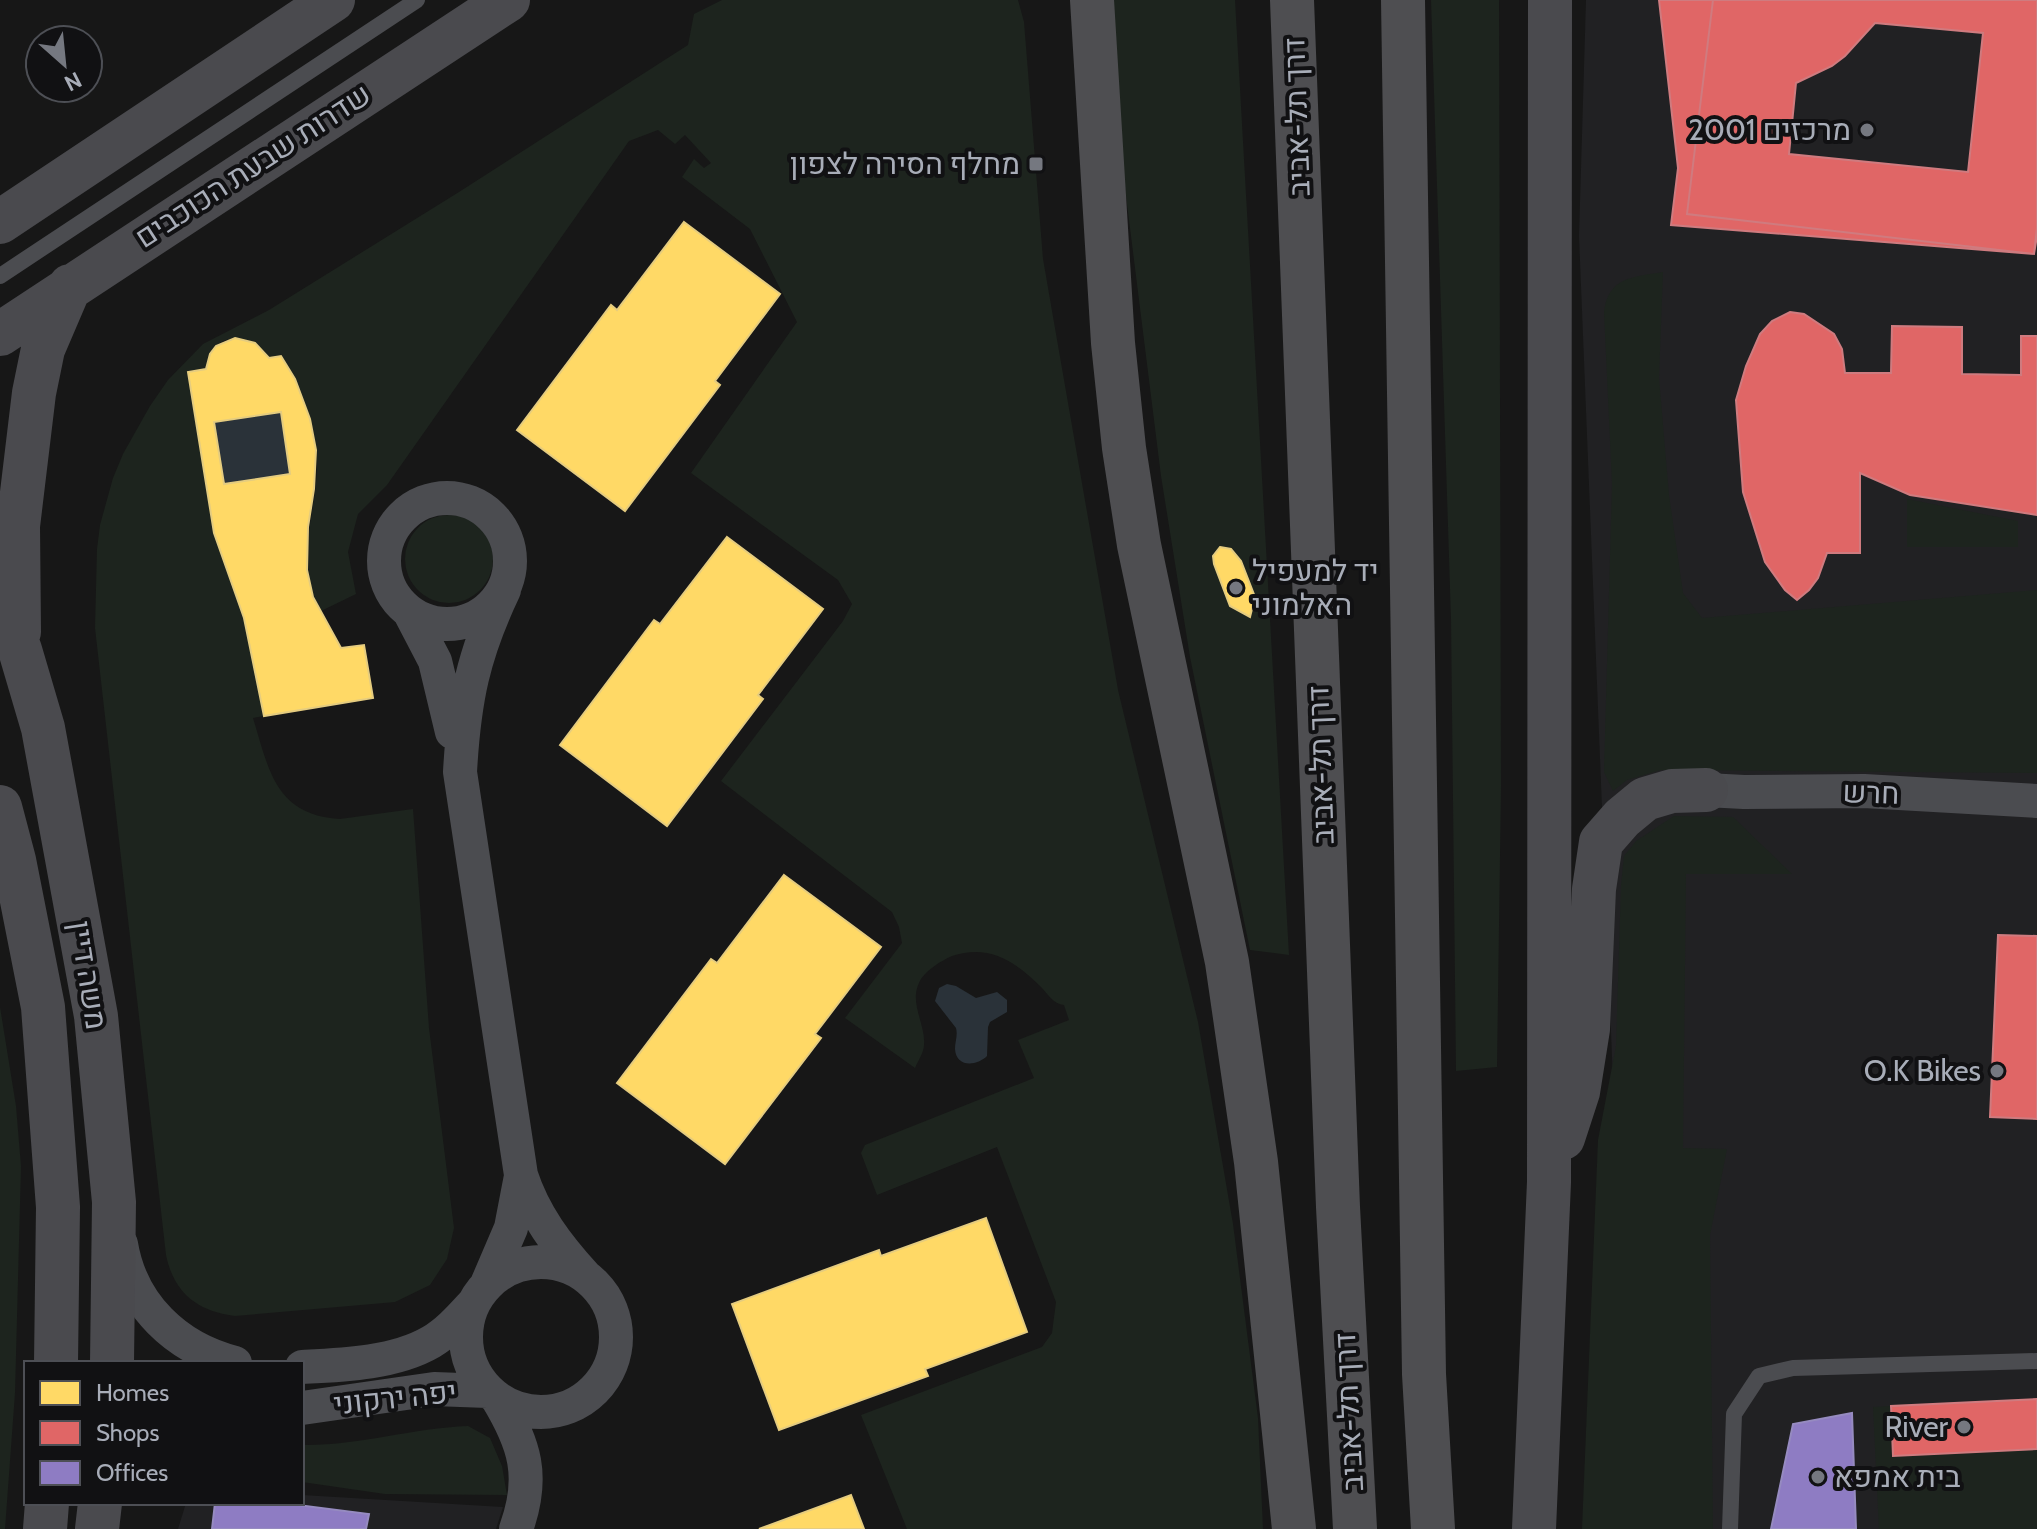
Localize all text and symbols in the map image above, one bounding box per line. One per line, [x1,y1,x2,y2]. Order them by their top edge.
north arrow [24,24,104,104]
street label: דרך תל-אביב [1275,37,1318,197]
text: N [60,66,86,97]
street label: שדרות שבעת הכוכבים [128,76,378,256]
place label: מרכזים 2001 [1688,111,1851,148]
marker: מרכזים 2001 [1858,121,1876,139]
place label: מחלף הסירה לצפון [790,145,1020,182]
marker: מחלף הסירה לצפון [1027,155,1045,173]
place label: יד למעפיל האלמוני [1252,552,1379,623]
marker: יד למעפיל האלמוני [1227,579,1245,597]
street label: דרך תל-אביב [1299,685,1342,845]
street label: חרש [1842,773,1900,812]
street label: משה דיין [62,918,115,1032]
place label: O.K Bikes [1864,1052,1981,1089]
marker: O.K Bikes [1988,1062,2006,1080]
street label: דרך תל-אביב [1326,1332,1371,1492]
legend [24,1361,304,1505]
street label: יפה ירקוני [332,1373,458,1422]
text: Homes [96,1378,169,1407]
place label: River [1884,1408,1949,1445]
text: Shops [96,1418,159,1447]
marker: River [1955,1418,1973,1436]
text: Offices [96,1458,168,1487]
place label: בית אמפא [1834,1458,1961,1495]
marker: בית אמפא [1809,1468,1827,1486]

